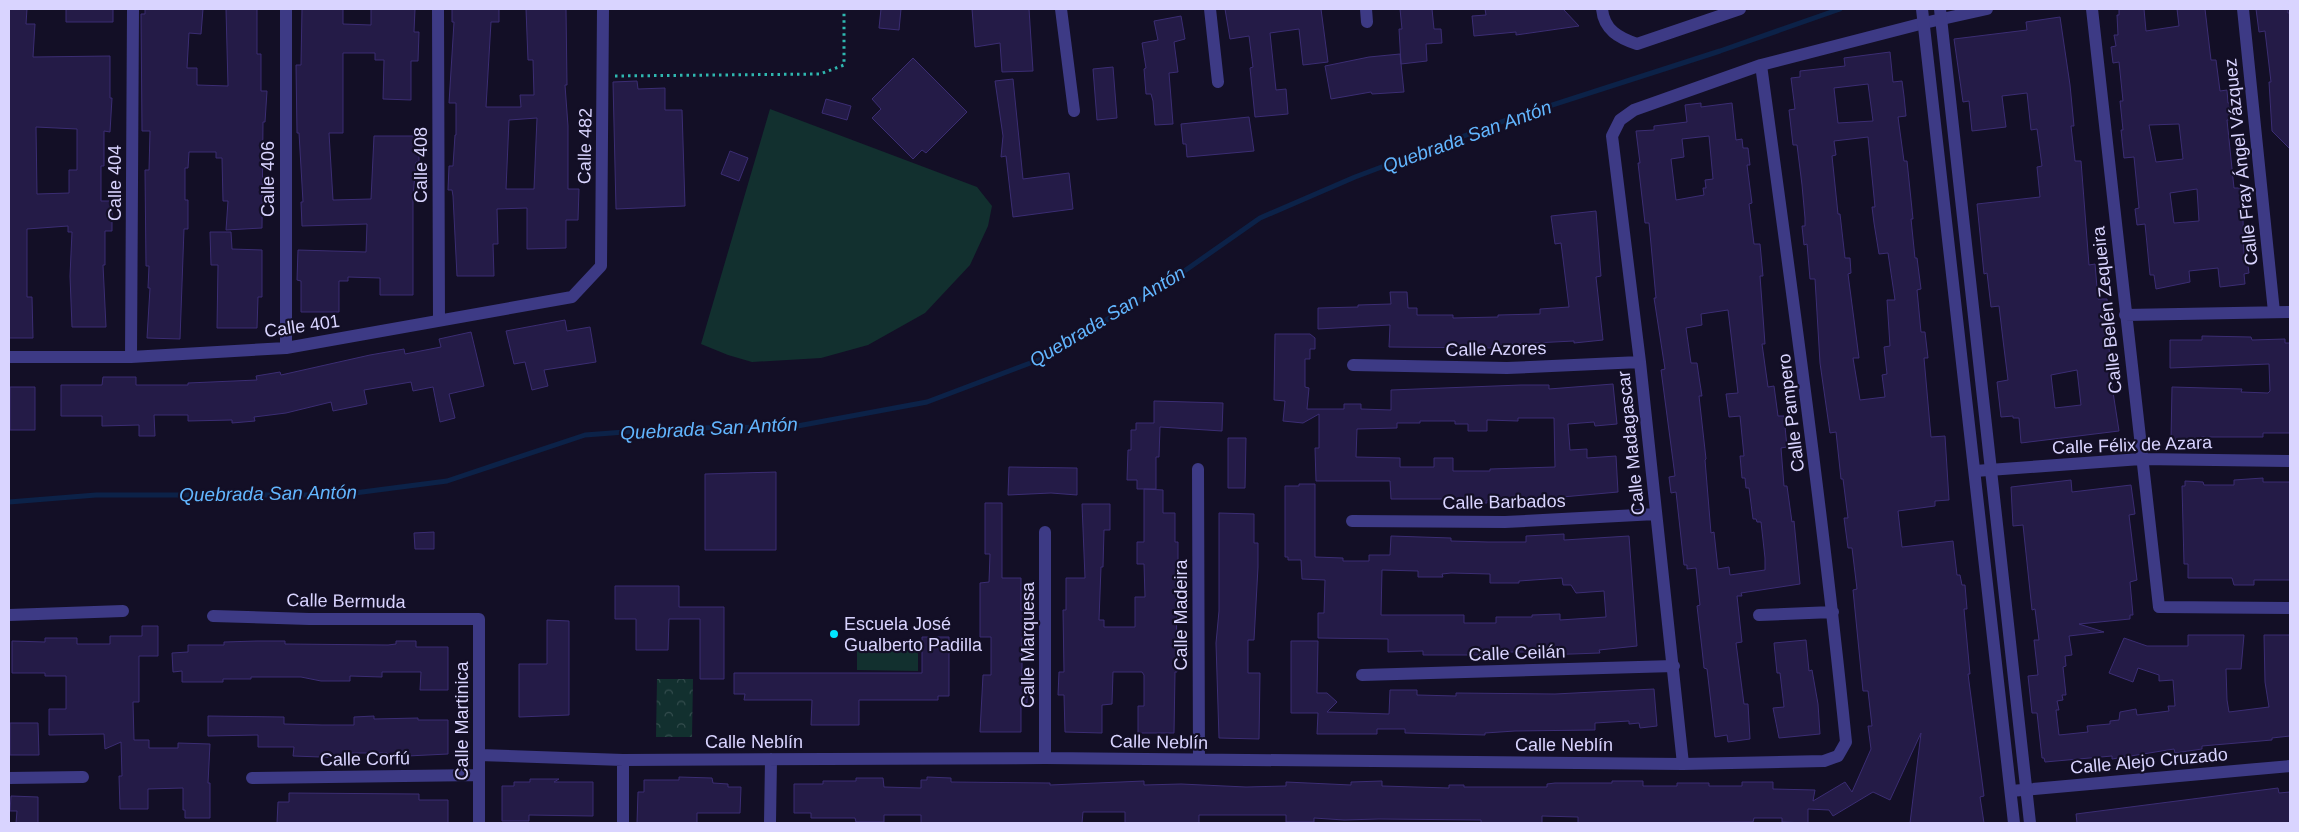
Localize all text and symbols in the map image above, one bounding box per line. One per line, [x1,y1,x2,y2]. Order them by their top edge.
street label: Calle Fray Ángel Vázquez [2220,57,2262,267]
water label: Quebrada San Antón [1380,96,1554,177]
street label: Calle 482 [574,108,596,184]
street label: Calle 408 [411,127,431,203]
street label: Calle 406 [258,141,278,217]
street label: Calle 404 [105,145,125,221]
street label: Calle Belén Zequeira [2088,224,2126,395]
water label: Quebrada San Antón [1026,262,1189,371]
street label: Calle 401 [263,311,341,341]
street label: Calle Azores [1445,338,1547,360]
street label: Calle Pampero [1774,353,1808,473]
street label: Calle Madagascar [1613,370,1649,516]
water label: Quebrada San Antón [620,413,798,444]
street label: Calle Félix de Azara [2052,432,2213,458]
water label: Quebrada San Antón [179,481,357,506]
street label: Calle Barbados [1442,491,1566,513]
street label: Calle Madeira [1171,558,1191,671]
street label: Calle Marquesa [1018,581,1038,708]
street label: Calle Bermuda [286,590,407,612]
place label: Escuela José Gualberto Padilla [844,614,983,655]
marker: Escuela José Gualberto Padilla [828,628,840,640]
street label: Calle Ceilán [1468,641,1566,665]
street label: Calle Martinica [452,660,472,781]
street label: Calle Neblín [1110,731,1208,753]
street label: Calle Neblín [705,732,803,752]
street label: Calle Neblín [1515,735,1613,755]
street label: Calle Alejo Cruzado [2069,744,2229,778]
street label: Calle Corfú [320,748,410,770]

